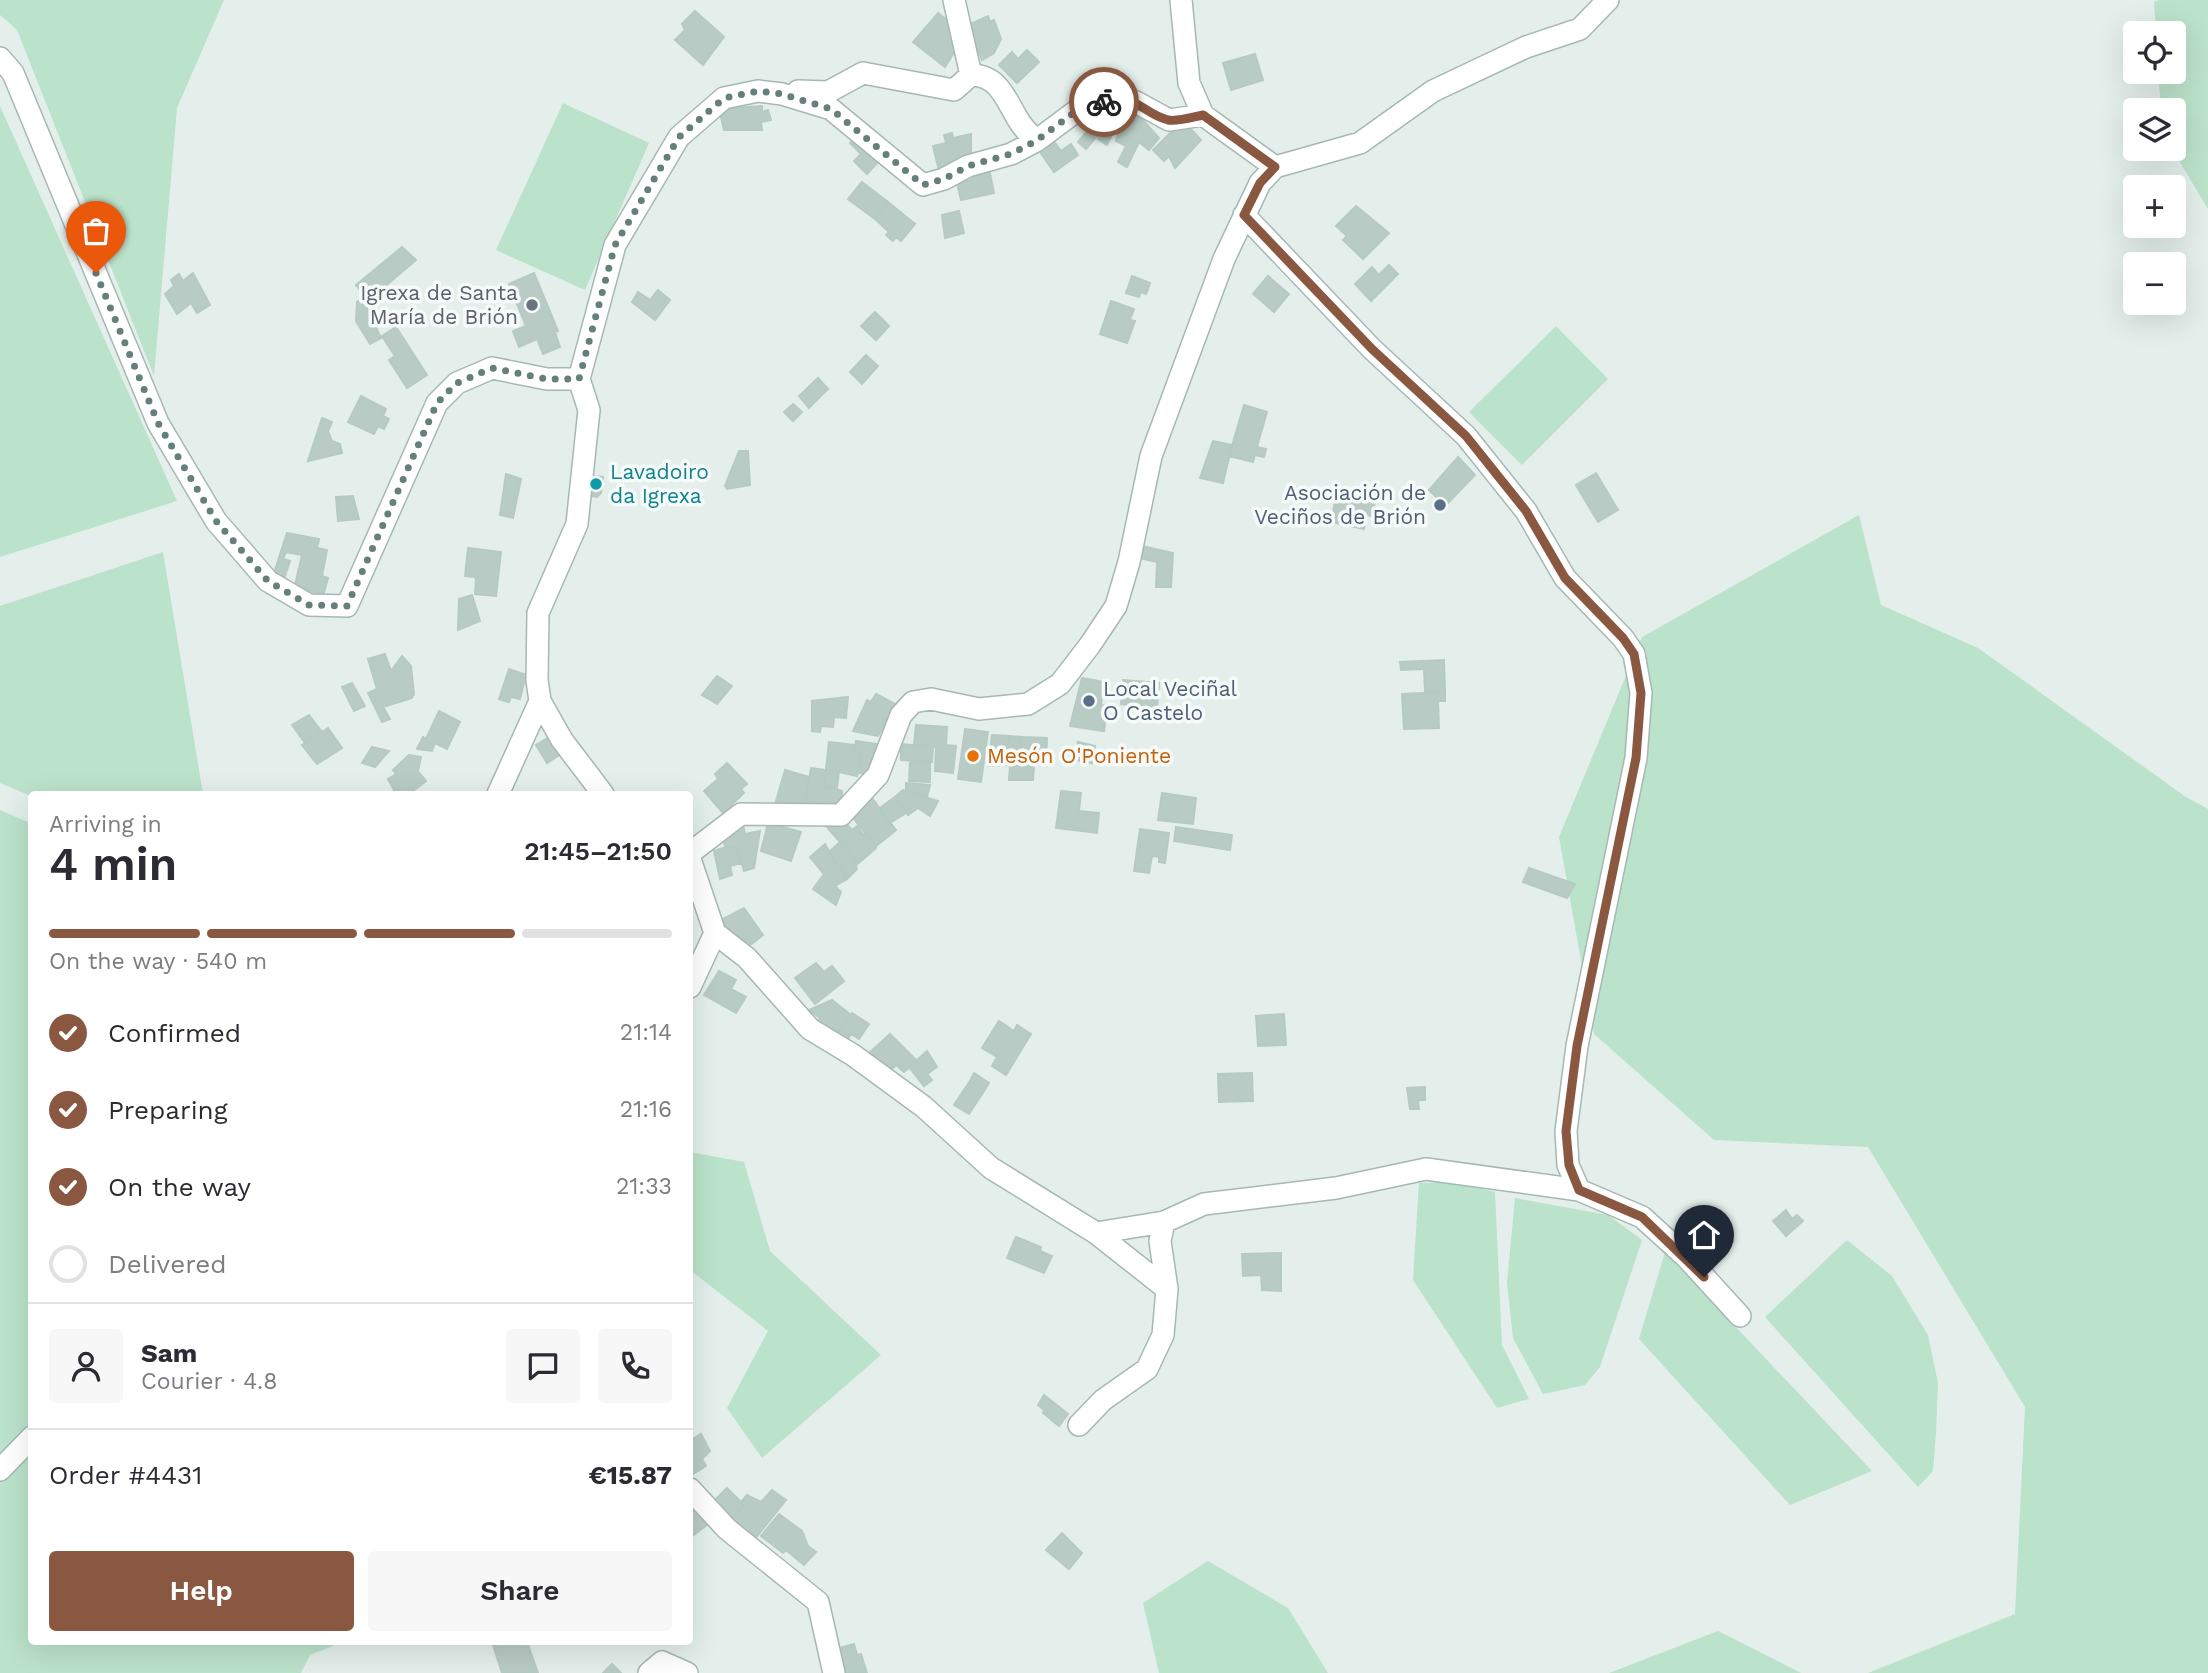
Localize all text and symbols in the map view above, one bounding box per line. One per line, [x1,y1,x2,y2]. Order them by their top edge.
map controls [2123,21,2186,315]
button: locate [2123,21,2186,84]
courier [1069,67,1139,137]
icon: bike [1085,83,1123,121]
button: layers [2123,98,2186,161]
button: + [2123,175,2186,238]
pin [66,201,126,273]
icon: bag [77,212,115,250]
button: − [2123,252,2186,315]
place label: Igrexa de Santa María de Brión [360,280,518,329]
marker: Igrexa de Santa María de Brión [524,297,540,313]
place label: Lavadoiro da Igrexa [610,459,709,508]
marker: Lavadoiro da Igrexa [588,476,604,492]
place label: Asociación de Veciños de Brión [1254,480,1426,529]
marker: Asociación de Veciños de Brión [1432,497,1448,513]
place label: Local Veciñal O Castelo [1103,676,1238,725]
marker: Local Veciñal O Castelo [1081,693,1097,709]
place label: Mesón O'Poniente [987,743,1171,768]
marker: Mesón O'Poniente [965,748,981,764]
text: Arriving in [49,811,162,838]
text: 21:45–21:50 [524,836,672,866]
text: 4 min [49,837,177,891]
text: On the way · 540 m [49,948,267,975]
icon: check [49,1014,87,1052]
text: Confirmed [108,1018,241,1048]
text: 21:14 [620,1019,672,1046]
icon: check [49,1091,87,1129]
text: Preparing [108,1095,228,1125]
text: 21:16 [620,1096,672,1123]
icon: check [49,1168,87,1206]
text: On the way [108,1172,251,1202]
text: 21:33 [616,1173,672,1200]
pin [1674,1205,1734,1277]
icon: home [1685,1216,1723,1254]
text: Delivered [108,1249,227,1279]
button: person [49,1329,123,1403]
button: chat [506,1329,580,1403]
button: phone [598,1329,672,1403]
text: Sam [141,1338,197,1368]
text: Courier · 4.8 [141,1368,277,1395]
text: Order #4431 [49,1460,202,1490]
text: €15.87 [589,1460,672,1490]
button: Help [49,1551,354,1631]
button: Share [368,1551,672,1631]

